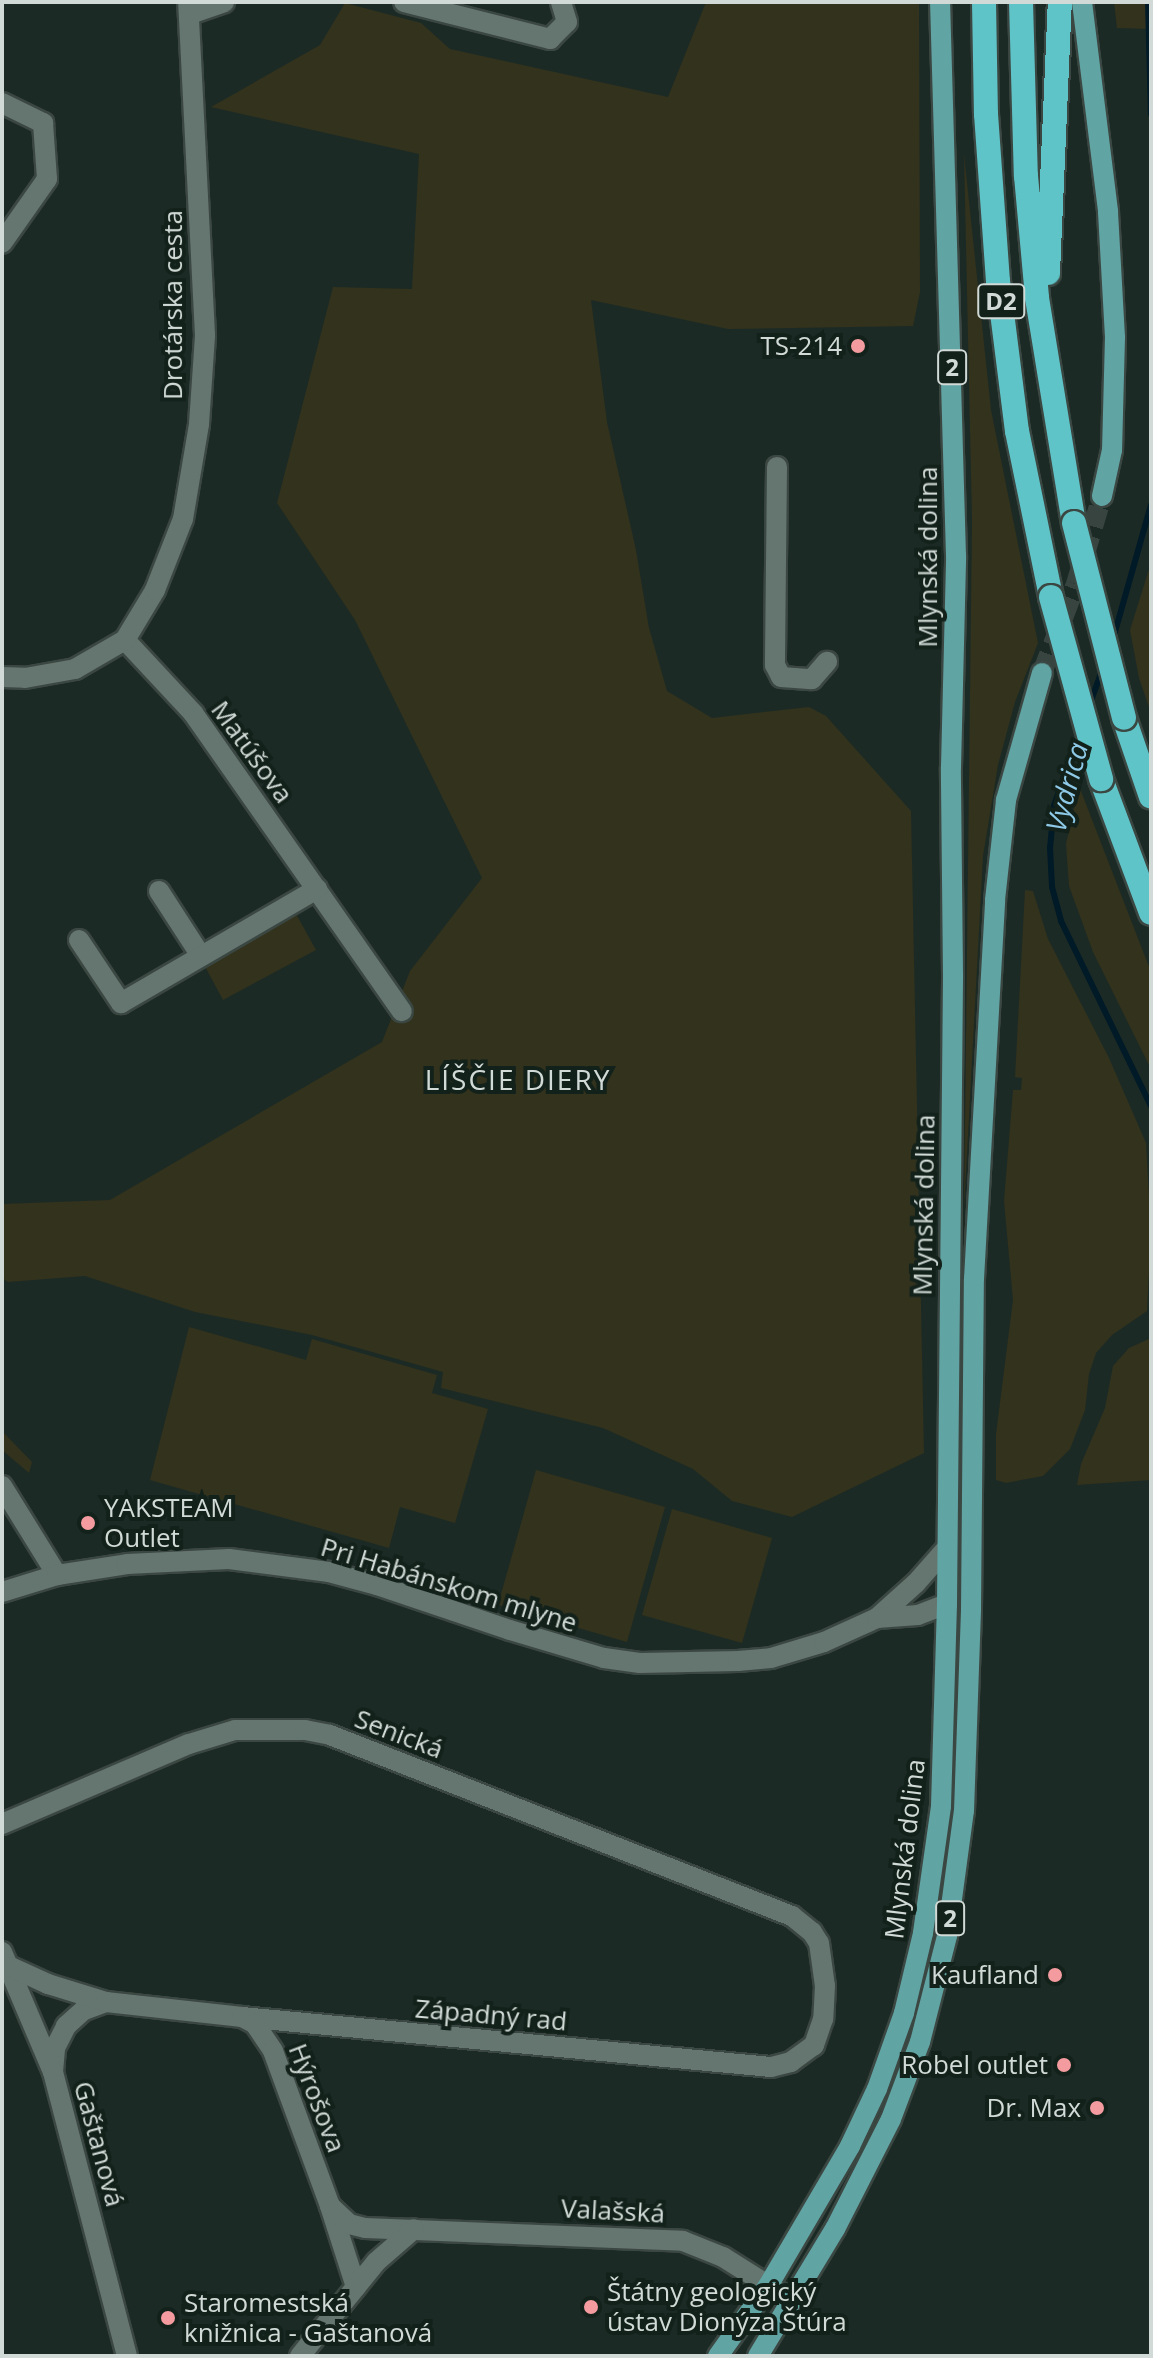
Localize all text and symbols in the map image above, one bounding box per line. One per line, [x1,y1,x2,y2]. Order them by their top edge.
street label: Drotárska cesta [157,210,189,400]
road number: D2 [977,281,1025,321]
place label: TS-214 [760,330,842,362]
marker: TS-214 [849,337,867,355]
road number: 2 [936,347,968,387]
street label: Mlynská dolina [912,466,944,648]
street label: Matúšova [205,695,299,809]
water label: Vydrica [1038,739,1094,835]
district label: LÍŠČIE DIERY [425,1062,611,1096]
street label: Mlynská dolina [907,1114,941,1296]
place label: YAKSTEAM Outlet [104,1492,234,1554]
marker: YAKSTEAM Outlet [79,1514,97,1532]
street label: Pri Habánskom mlyne [317,1531,581,1639]
street label: Senická [350,1703,448,1765]
street label: Mlynská dolina [878,1757,932,1941]
road number: 2 [934,1898,966,1938]
place label: Kaufland [931,1959,1039,1991]
marker: Kaufland [1046,1966,1064,1984]
street label: Západný rad [414,1993,568,2037]
street label: Hýrošova [282,2039,352,2157]
place label: Robel outlet [901,2049,1048,2081]
marker: Robel outlet [1055,2056,1073,2074]
street label: Gaštanová [67,2078,131,2210]
place label: Dr. Max [986,2092,1081,2124]
marker: Dr. Max [1088,2099,1106,2117]
street label: Valašská [560,2193,666,2229]
place label: Štátny geologický ústav Dionýza Štúra [607,2276,847,2338]
place label: Staromestská knižnica - Gaštanová [184,2287,432,2348]
marker: Štátny geologický ústav Dionýza Štúra [582,2298,600,2316]
marker: Staromestská knižnica - Gaštanová [159,2309,177,2327]

